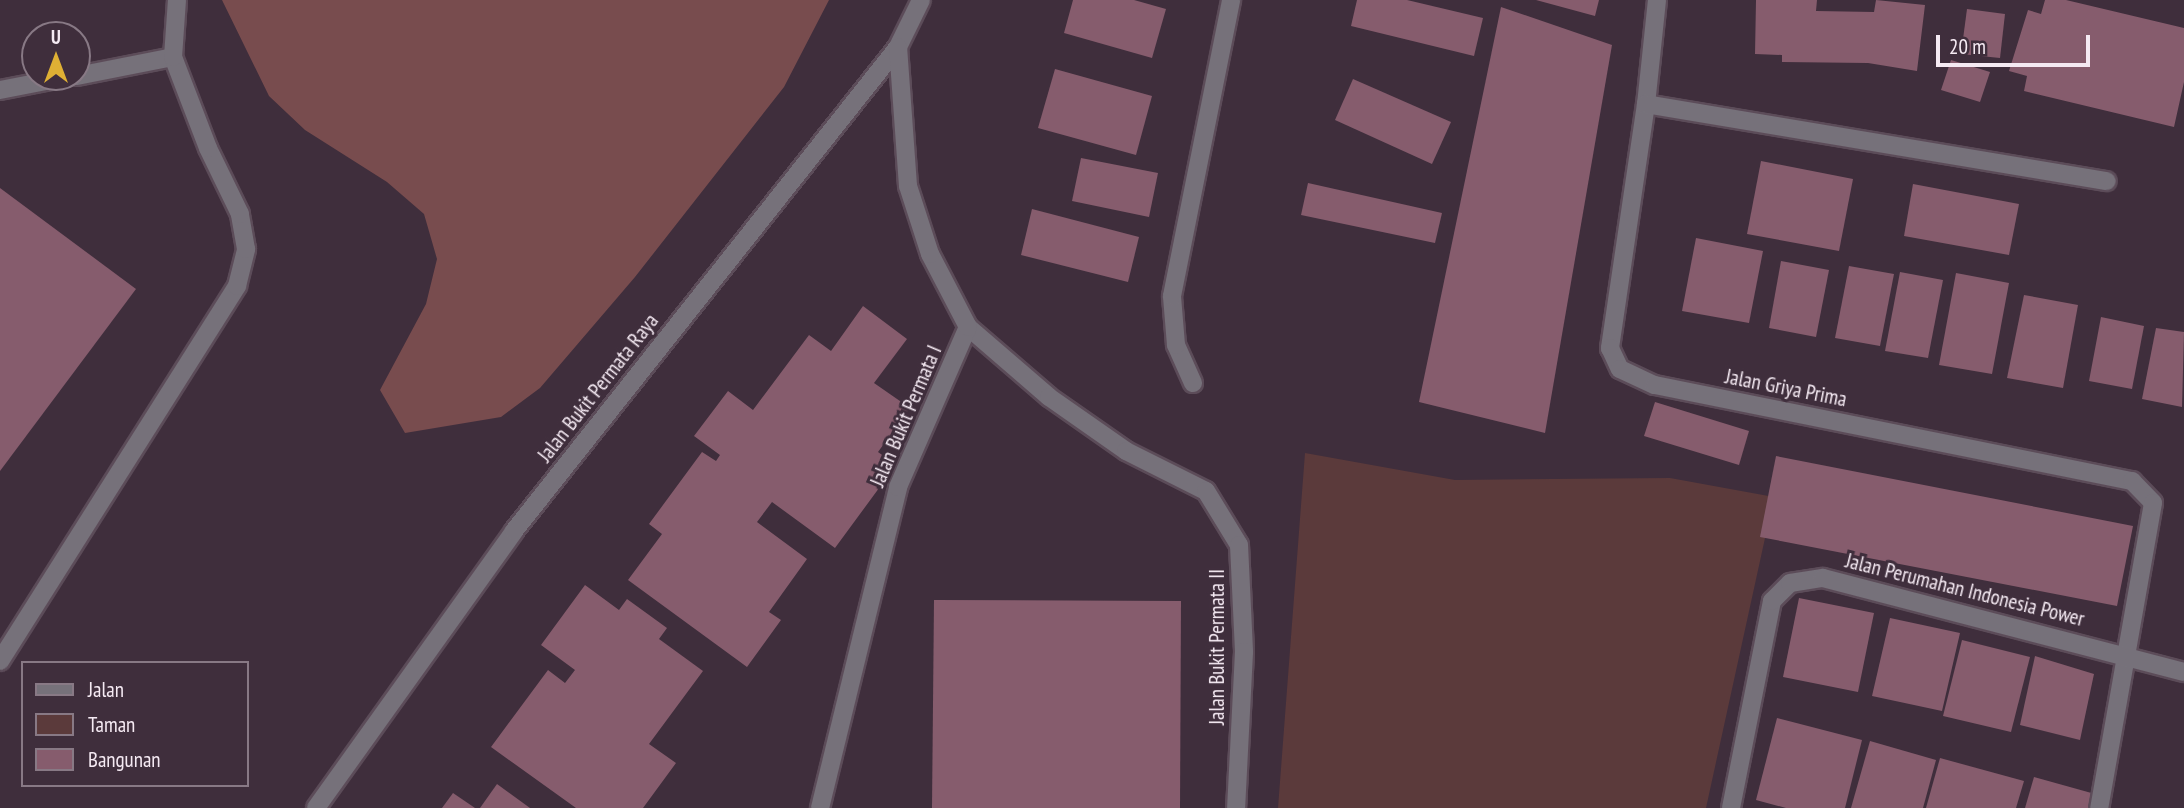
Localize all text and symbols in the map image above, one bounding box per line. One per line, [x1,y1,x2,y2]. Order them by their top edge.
north arrow [21,21,91,91]
scale bar [1939,21,2093,65]
text: U [51,25,61,49]
text: 20 m [1949,33,1986,60]
street label: Jalan Bukit Permata Raya [532,309,664,467]
street label: Jalan Bukit Permata I [865,341,947,491]
street label: Jalan Griya Prima [1723,364,1849,412]
street label: Jalan Perumahan Indonesia Power [1843,548,2087,632]
street label: Jalan Bukit Permata II [1204,569,1230,725]
legend [21,661,248,787]
text: Jalan [88,676,124,703]
text: Taman [88,711,135,738]
text: Bangunan [88,746,161,773]

